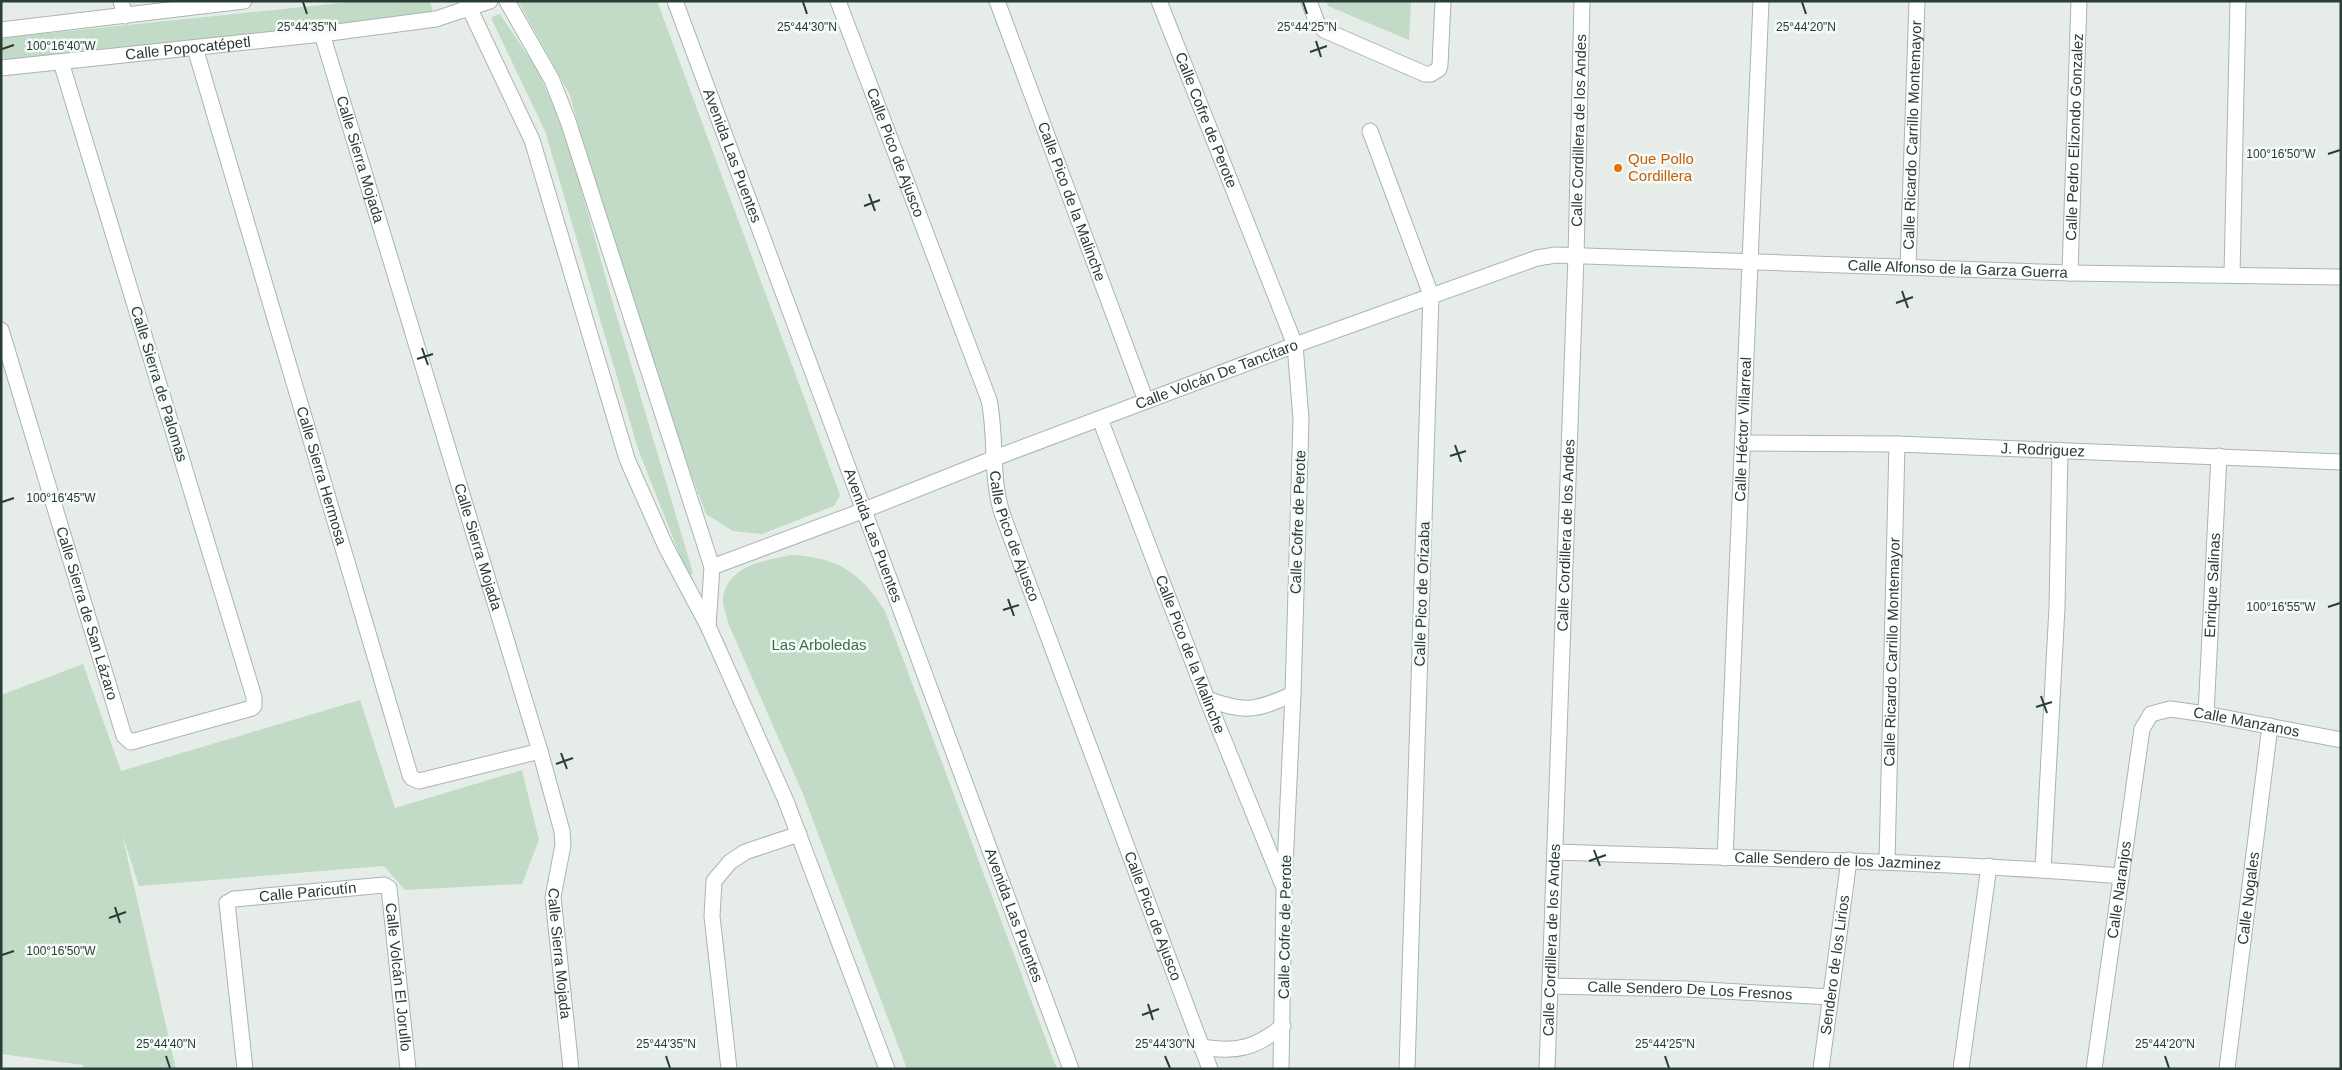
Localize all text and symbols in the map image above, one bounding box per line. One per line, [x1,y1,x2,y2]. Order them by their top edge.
text: 25°44'35"N [277,20,337,34]
text: 25°44'30"N [777,20,837,34]
text: 25°44'25"N [1277,20,1337,34]
text: 25°44'20"N [1776,20,1836,34]
street label: Calle Ricardo Carrillo Montemayor [1900,20,1924,250]
street label: Calle Popocatépetl [124,33,251,63]
street label: Calle Pedro Elizondo Gonzalez [2062,33,2086,241]
street label: Calle Cordillera de los Andes [1568,34,1589,227]
text: 100°16'40"W [26,39,96,53]
street label: Calle Cofre de Perote [1172,50,1241,190]
street label: Calle Pico de Ajusco [864,85,928,219]
street label: Avenida Las Puentes [700,86,765,225]
street label: Calle Sierra Mojada [333,94,388,225]
street label: Calle Pico de la Malinche [1035,119,1110,283]
text: 100°16'50"W [2246,147,2316,161]
place label: Que Pollo Cordillera [1628,150,1694,184]
marker: Que Pollo Cordillera [1612,162,1624,174]
street label: Calle Alfonso de la Garza Guerra [1847,256,2069,281]
street label: Calle Sierra de Palomas [128,304,191,464]
street label: Calle Volcán De Tancítaro [1133,336,1300,412]
street label: Calle Héctor Villarreal [1731,357,1754,502]
street label: Calle Sierra Hermosa [293,404,351,547]
street label: Calle Cordillera de los Andes [1554,439,1577,632]
street label: J. Rodriguez [2000,439,2085,460]
street label: Calle Cofre de Perote [1286,450,1309,594]
street label: Avenida Las Puentes [841,466,906,605]
street label: Calle Pico de Ajusco [987,470,1043,604]
street label: Calle Sierra Mojada [451,481,506,613]
text: 100°16'45"W [26,491,96,505]
street label: Calle Pico de Orizaba [1410,521,1433,667]
street label: Calle Sierra de San Lázaro [53,524,122,702]
street label: Enrique Salinas [2201,532,2223,638]
street label: Calle Ricardo Carrillo Montemayor [1880,537,1903,767]
street label: Calle Pico de la Malinche [1152,572,1229,736]
text: 100°16'55"W [2246,600,2316,614]
park label: Las Arboledas [771,636,867,653]
street label: Calle Manzanos [2192,703,2301,740]
street label: Calle Naranjos [2104,840,2134,940]
street label: Calle Cordillera de los Andes [1539,843,1563,1037]
street label: Avenida Las Puentes [982,846,1047,984]
street label: Calle Pico de Ajusco [1121,849,1185,983]
street label: Calle Sendero de los Jazminez [1734,849,1942,873]
street label: Calle Nogales [2234,851,2262,946]
street label: Calle Cofre de Perote [1275,855,1294,999]
street label: Calle Paricutín [258,879,357,905]
street label: Calle Sierra Mojada [545,886,575,1020]
street label: Sendero de los Lirios [1817,894,1852,1036]
street label: Calle Volcán El Jorullo [383,902,415,1052]
text: 100°16'50"W [26,944,96,958]
street label: Calle Sendero De Los Fresnos [1587,978,1793,1003]
text: 25°44'40"N [136,1037,196,1051]
text: 25°44'35"N [636,1037,696,1051]
text: 25°44'30"N [1135,1037,1195,1051]
text: 25°44'25"N [1635,1037,1695,1051]
text: 25°44'20"N [2135,1037,2195,1051]

